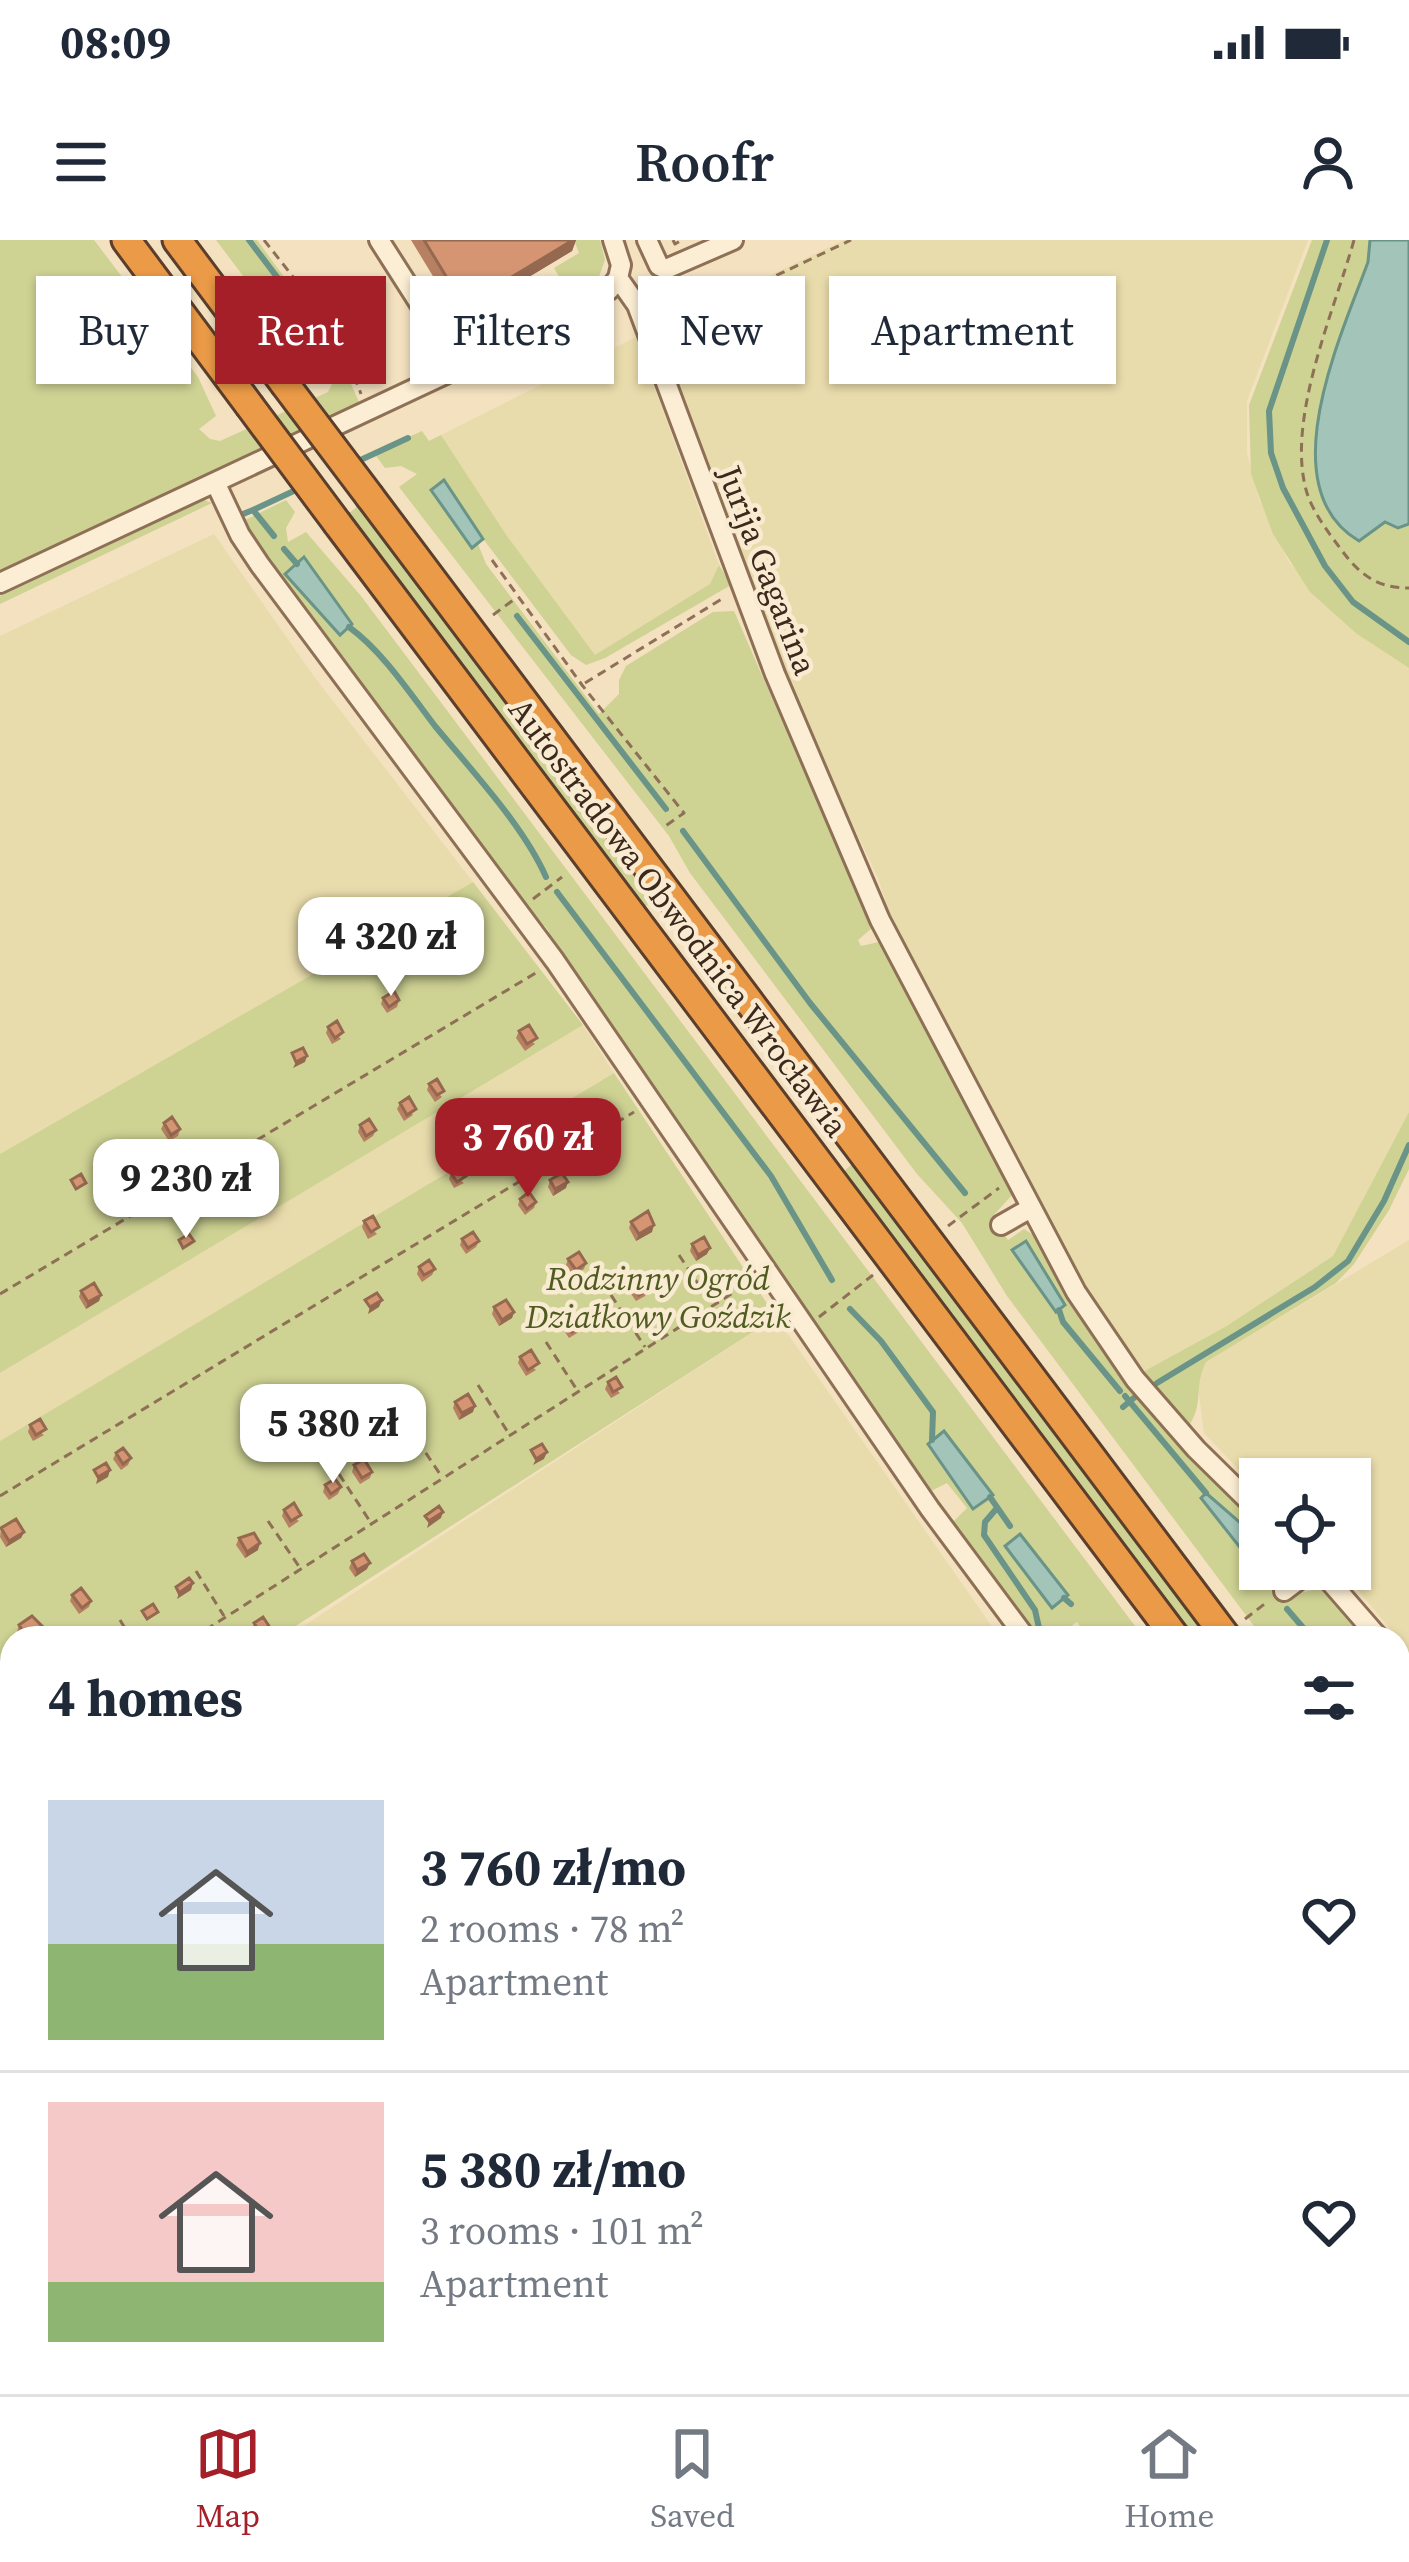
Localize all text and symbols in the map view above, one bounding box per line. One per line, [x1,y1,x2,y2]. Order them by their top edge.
text: 08:09 [60,11,171,73]
text: Roofr [635,125,774,199]
icon: menu [48,129,114,195]
icon: person [1295,129,1361,195]
chip: Buy [36,276,191,384]
chip: Rent [215,276,386,384]
chip: Filters [410,276,614,384]
chip: New [638,276,805,384]
chip: Apartment [829,276,1116,384]
street label: Jurija Gagarina [707,458,828,681]
street label: Autostradowa Obwodnica Wrocławia [498,689,859,1146]
pin: 4 320 zł [267,897,515,999]
text: 4 320 zł [325,909,457,962]
pin: 3 760 zł [404,1098,652,1200]
text: 3 760 zł [462,1110,594,1163]
pin: 9 230 zł [62,1139,310,1241]
text: 9 230 zł [120,1151,252,1204]
park label: Rodzinny Ogród Działkowy Goździk [524,1256,791,1339]
pin: 5 380 zł [209,1384,457,1486]
text: 5 380 zł [267,1396,399,1449]
map controls [1239,1458,1371,1590]
button: locate [1239,1458,1371,1590]
text: 4 homes [48,1663,243,1733]
icon: filters [1296,1665,1362,1731]
text: 3 760 zł/mo [420,1832,686,1902]
icon: home [144,1848,288,1992]
icon: heart [1296,1887,1362,1953]
text: 2 rooms · 78 m² [420,1902,684,1955]
text: Apartment [420,1955,608,2008]
text: 5 380 zł/mo [420,2134,686,2204]
icon: home [144,2150,288,2294]
icon: heart [1296,2189,1362,2255]
text: 3 rooms · 101 m² [420,2204,704,2257]
text: Apartment [420,2257,608,2310]
tab: Map [195,2421,261,2538]
tab: Saved [650,2421,735,2538]
tab: Home [1124,2421,1214,2538]

